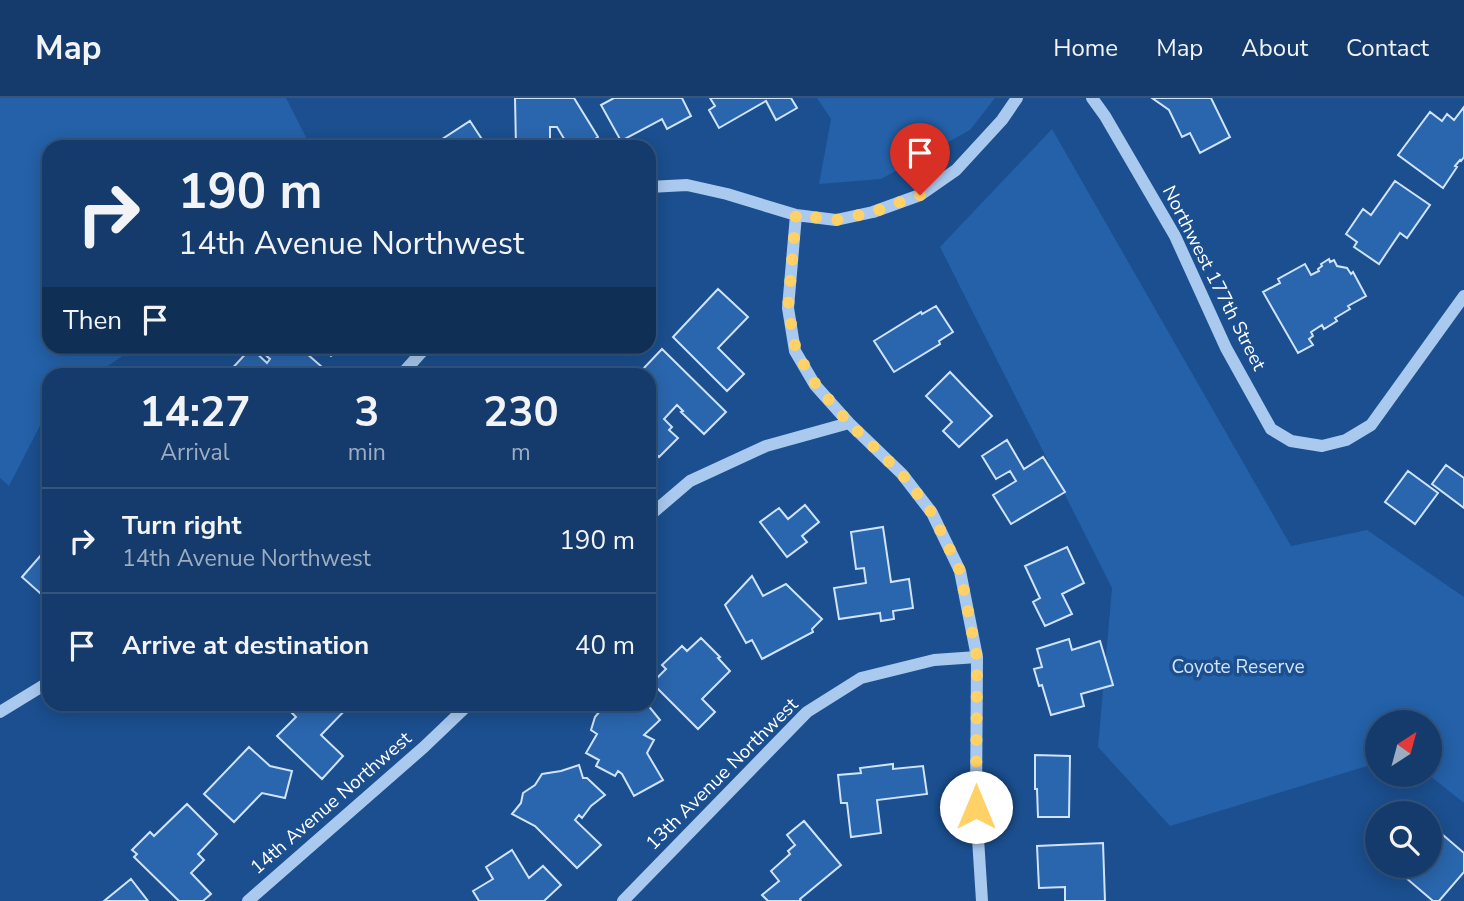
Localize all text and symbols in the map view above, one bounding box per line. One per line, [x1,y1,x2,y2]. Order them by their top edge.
text: Map [35,26,102,71]
text: Home [1053,32,1118,64]
text: Map [1156,32,1203,64]
text: About [1241,32,1308,64]
text: Contact [1346,32,1429,64]
pin [890,123,950,195]
icon: arrive [901,134,939,172]
text: 190 m [178,158,322,225]
icon: right [63,168,154,259]
street label: Northwest 177th Street [1156,181,1272,375]
text: 14th Avenue Northwest [178,222,524,265]
icon: arrive [136,301,174,339]
text: Then [63,303,122,338]
text: 14:27 [139,384,250,441]
text: 3 [354,384,379,441]
text: 230 [483,384,559,441]
text: Arrival [160,437,229,468]
text: min [348,437,386,468]
text: m [511,437,531,468]
text: Turn right [122,508,241,543]
icon: right [63,522,101,560]
text: 190 m [559,523,635,558]
text: 14th Avenue Northwest [122,543,371,574]
icon: arrive [63,627,101,665]
text: Arrive at destination [122,628,369,663]
text: 40 m [575,628,635,663]
park label: Coyote Reserve [1171,654,1305,680]
street label: 13th Avenue Northwest [640,692,804,856]
north arrow [1365,710,1442,788]
map controls [1365,710,1442,878]
street label: 14th Avenue Northwest [245,726,417,880]
position arrow [939,770,1013,844]
button: search [1365,801,1442,878]

